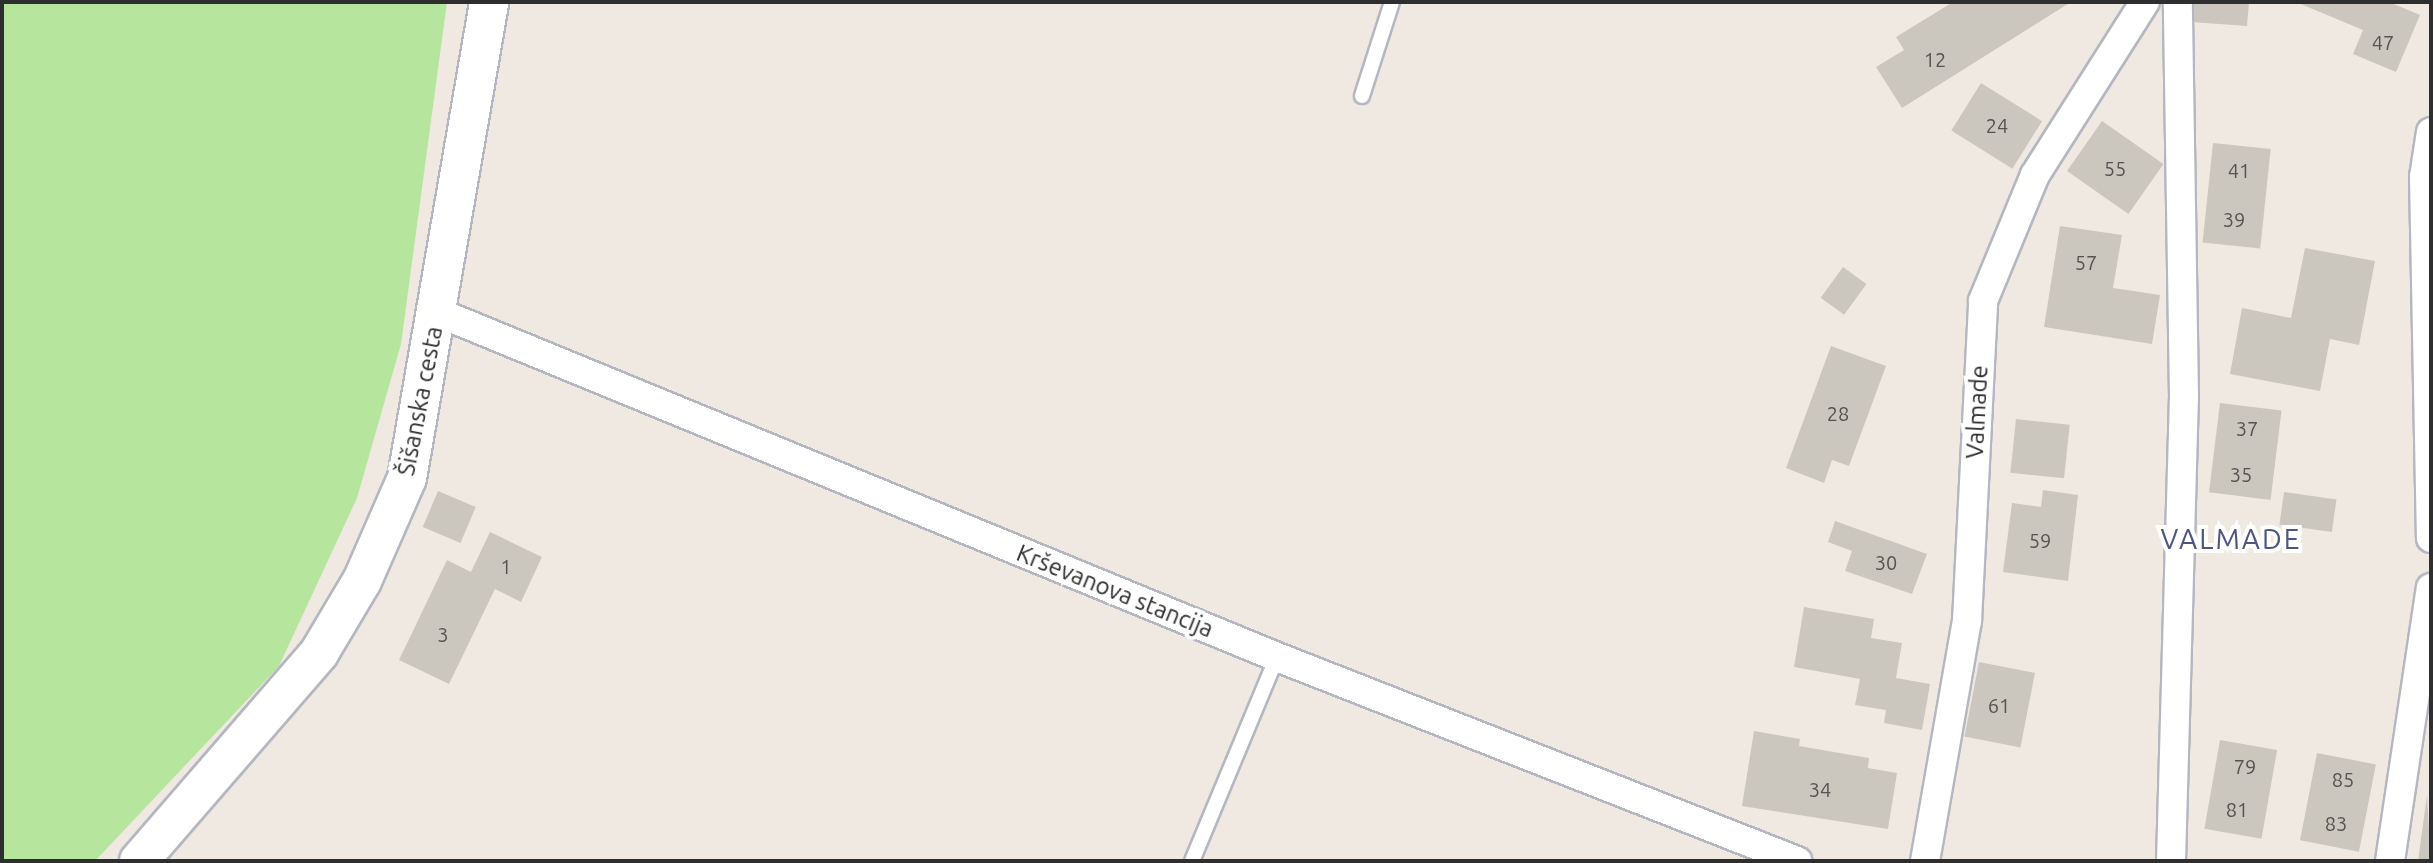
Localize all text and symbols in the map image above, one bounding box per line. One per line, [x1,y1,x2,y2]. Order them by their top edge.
house number: 47 [2372,30,2394,54]
house number: 12 [1924,47,1946,71]
house number: 24 [1986,113,2008,137]
house number: 55 [2104,156,2126,180]
house number: 41 [2228,158,2250,182]
house number: 39 [2223,207,2245,231]
house number: 57 [2075,250,2097,274]
street label: Šišanska cesta [391,324,449,478]
street label: Valmade [1960,364,1994,460]
house number: 28 [1827,401,1849,425]
house number: 37 [2236,416,2258,440]
house number: 35 [2230,462,2252,486]
district label: VALMADE [2161,522,2301,556]
house number: 59 [2029,528,2051,552]
street label: Krševanova stancija [1012,538,1218,644]
house number: 30 [1875,550,1897,574]
house number: 1 [500,554,512,578]
house number: 3 [437,622,449,646]
house number: 61 [1988,693,2010,717]
house number: 79 [2234,754,2256,778]
house number: 85 [2332,767,2354,791]
house number: 34 [1809,777,1831,801]
house number: 81 [2226,797,2248,821]
house number: 83 [2325,811,2347,835]

